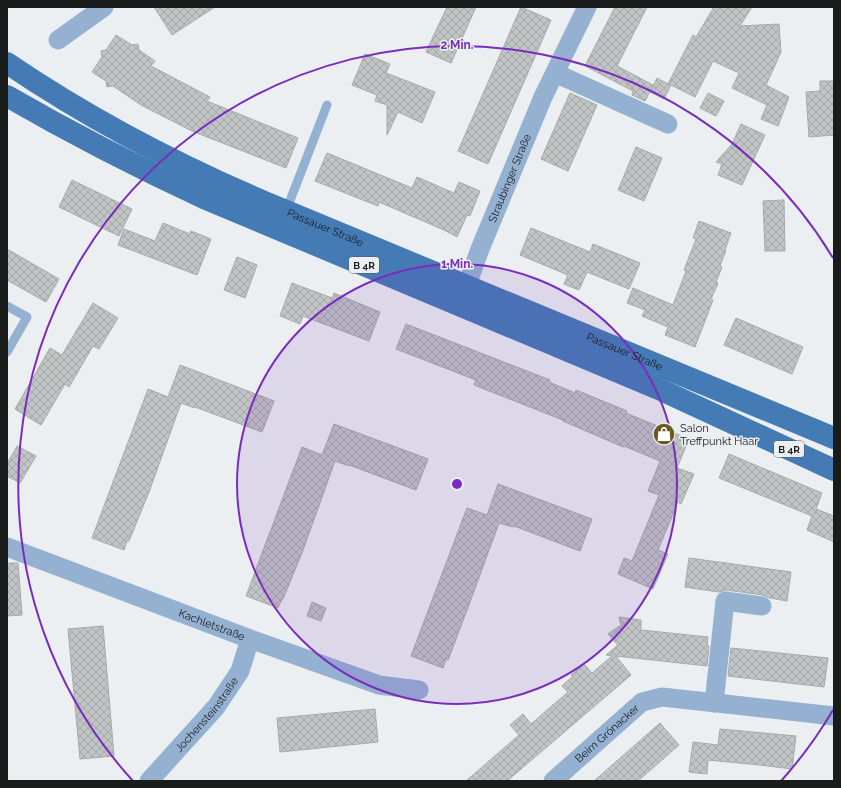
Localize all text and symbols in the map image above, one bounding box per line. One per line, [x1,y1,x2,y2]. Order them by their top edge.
text: 2 Min. [440,38,474,52]
street label: Straubinger Straße [485,131,534,224]
street label: Passauer Straße [285,206,366,249]
road number: B 4R [349,257,379,273]
text: 1 Min. [441,257,473,271]
street label: Passauer Straße [585,330,665,373]
shop icon: Salon Treffpunkt Haar [651,421,677,447]
place label: Salon Treffpunkt Haar [680,422,758,448]
road number: B 4R [774,441,804,457]
centre of rings [450,477,464,491]
street label: Kachletstraße [177,606,247,643]
street label: Jochensteinstraße [172,674,241,754]
street label: Beim Grönacker [572,701,642,765]

